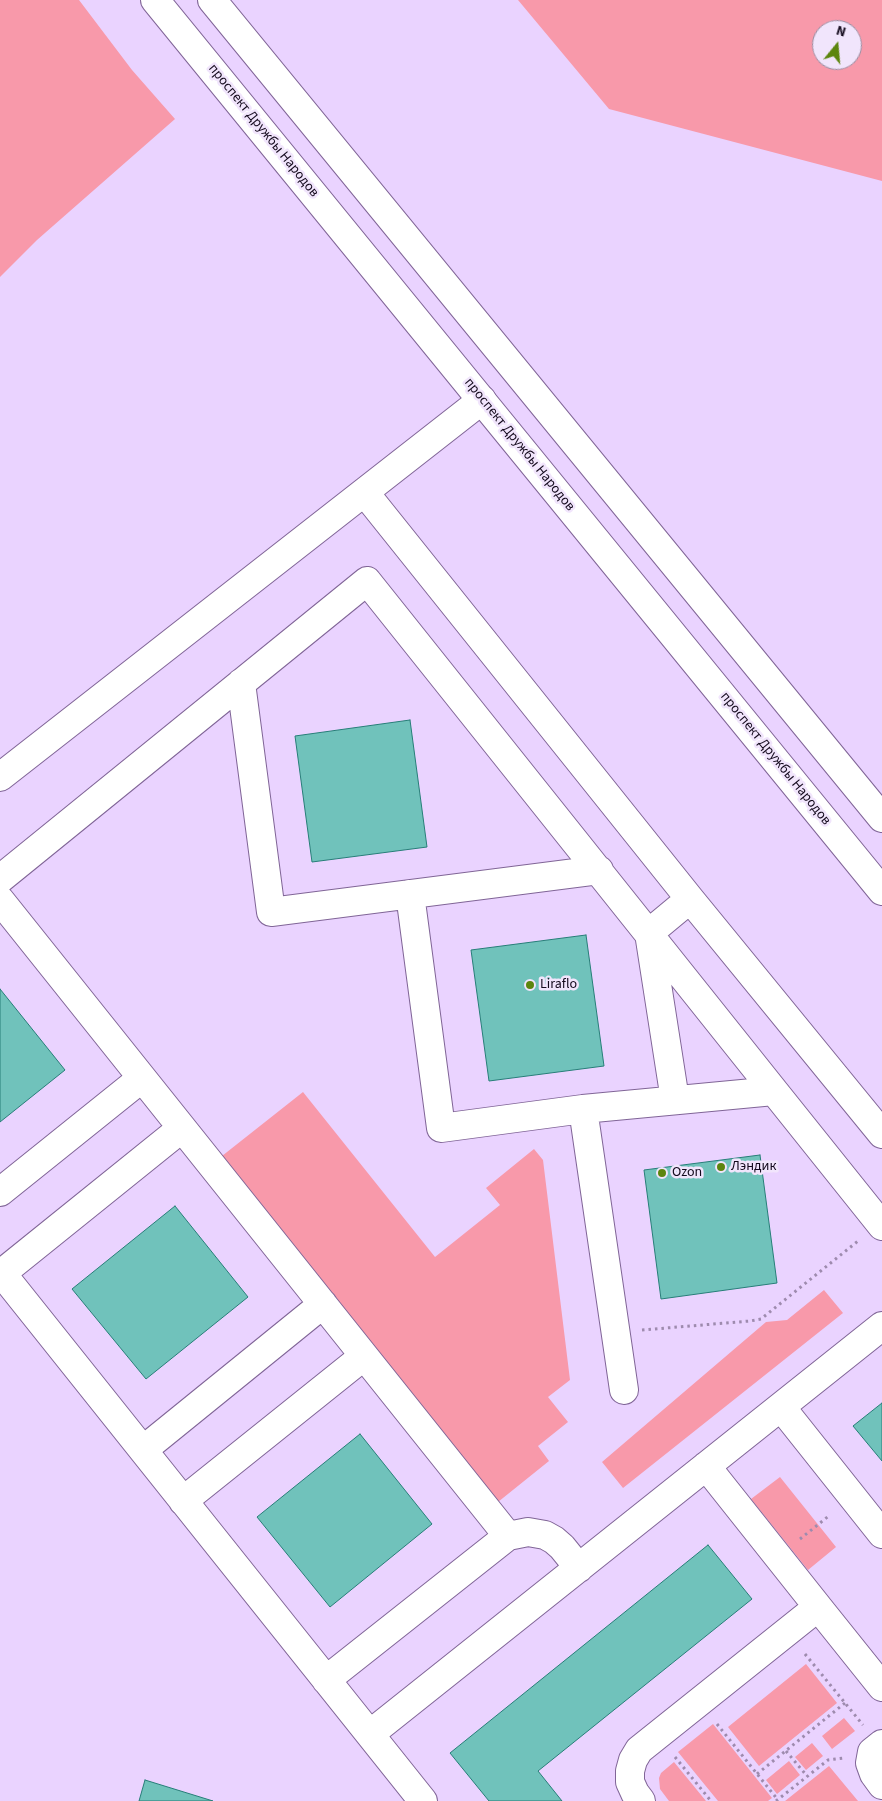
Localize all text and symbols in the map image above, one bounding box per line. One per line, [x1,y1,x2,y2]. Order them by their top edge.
north arrow [812,20,862,70]
text: N [834,21,848,43]
street label: проспект Дружбы Народов [204,61,322,201]
street label: проспект Дружбы Народов [460,375,578,515]
street label: проспект Дружбы Народов [716,689,834,829]
place label: Liraflo [540,977,577,993]
marker: Liraflo [524,979,536,991]
place label: Лэндик [731,1159,776,1175]
marker: Лэндик [715,1161,727,1173]
place label: Ozon [672,1165,702,1181]
marker: Ozon [656,1167,668,1179]

